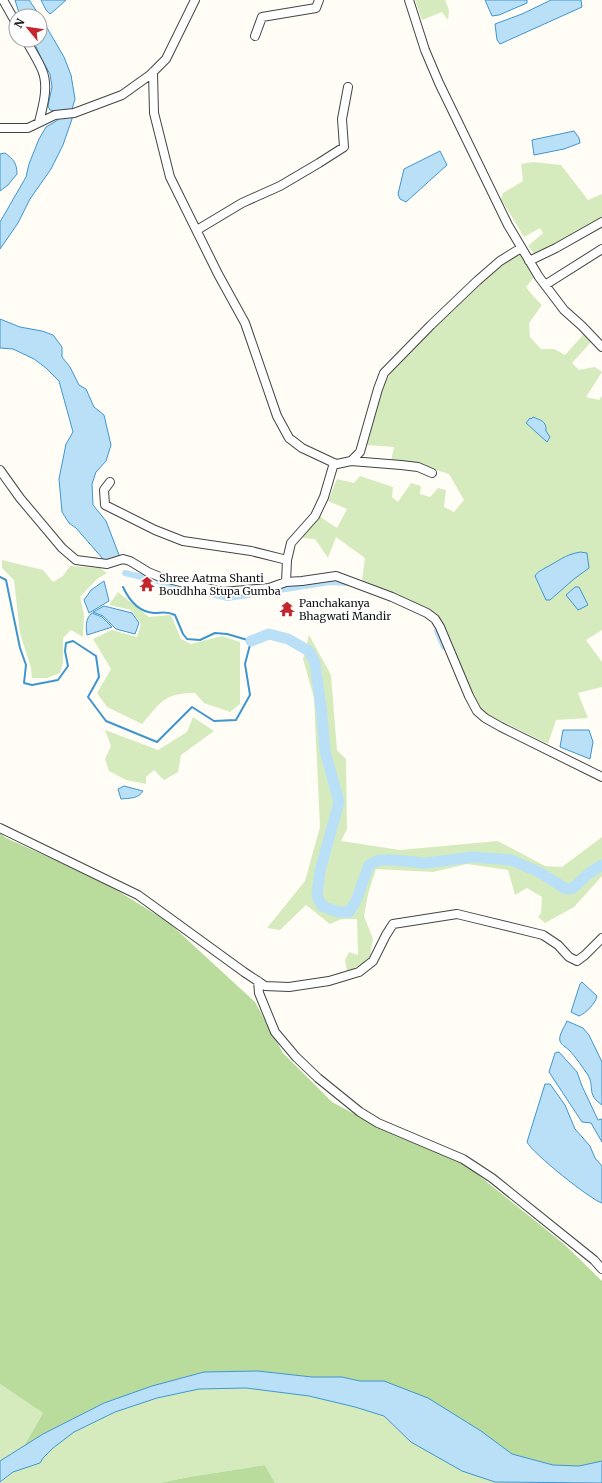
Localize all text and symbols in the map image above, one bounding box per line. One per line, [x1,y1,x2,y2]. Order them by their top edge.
north arrow [8,8,48,48]
text: N [11,16,28,30]
place label: Shree Aatma Shanti Boudhha Stupa Gumba [159,571,281,598]
temple icon: Shree Aatma Shanti Boudhha Stupa Gumba [138,575,156,593]
place label: Panchakanya Bhagwati Mandir [299,596,391,623]
temple icon: Panchakanya Bhagwati Mandir [278,600,296,618]

